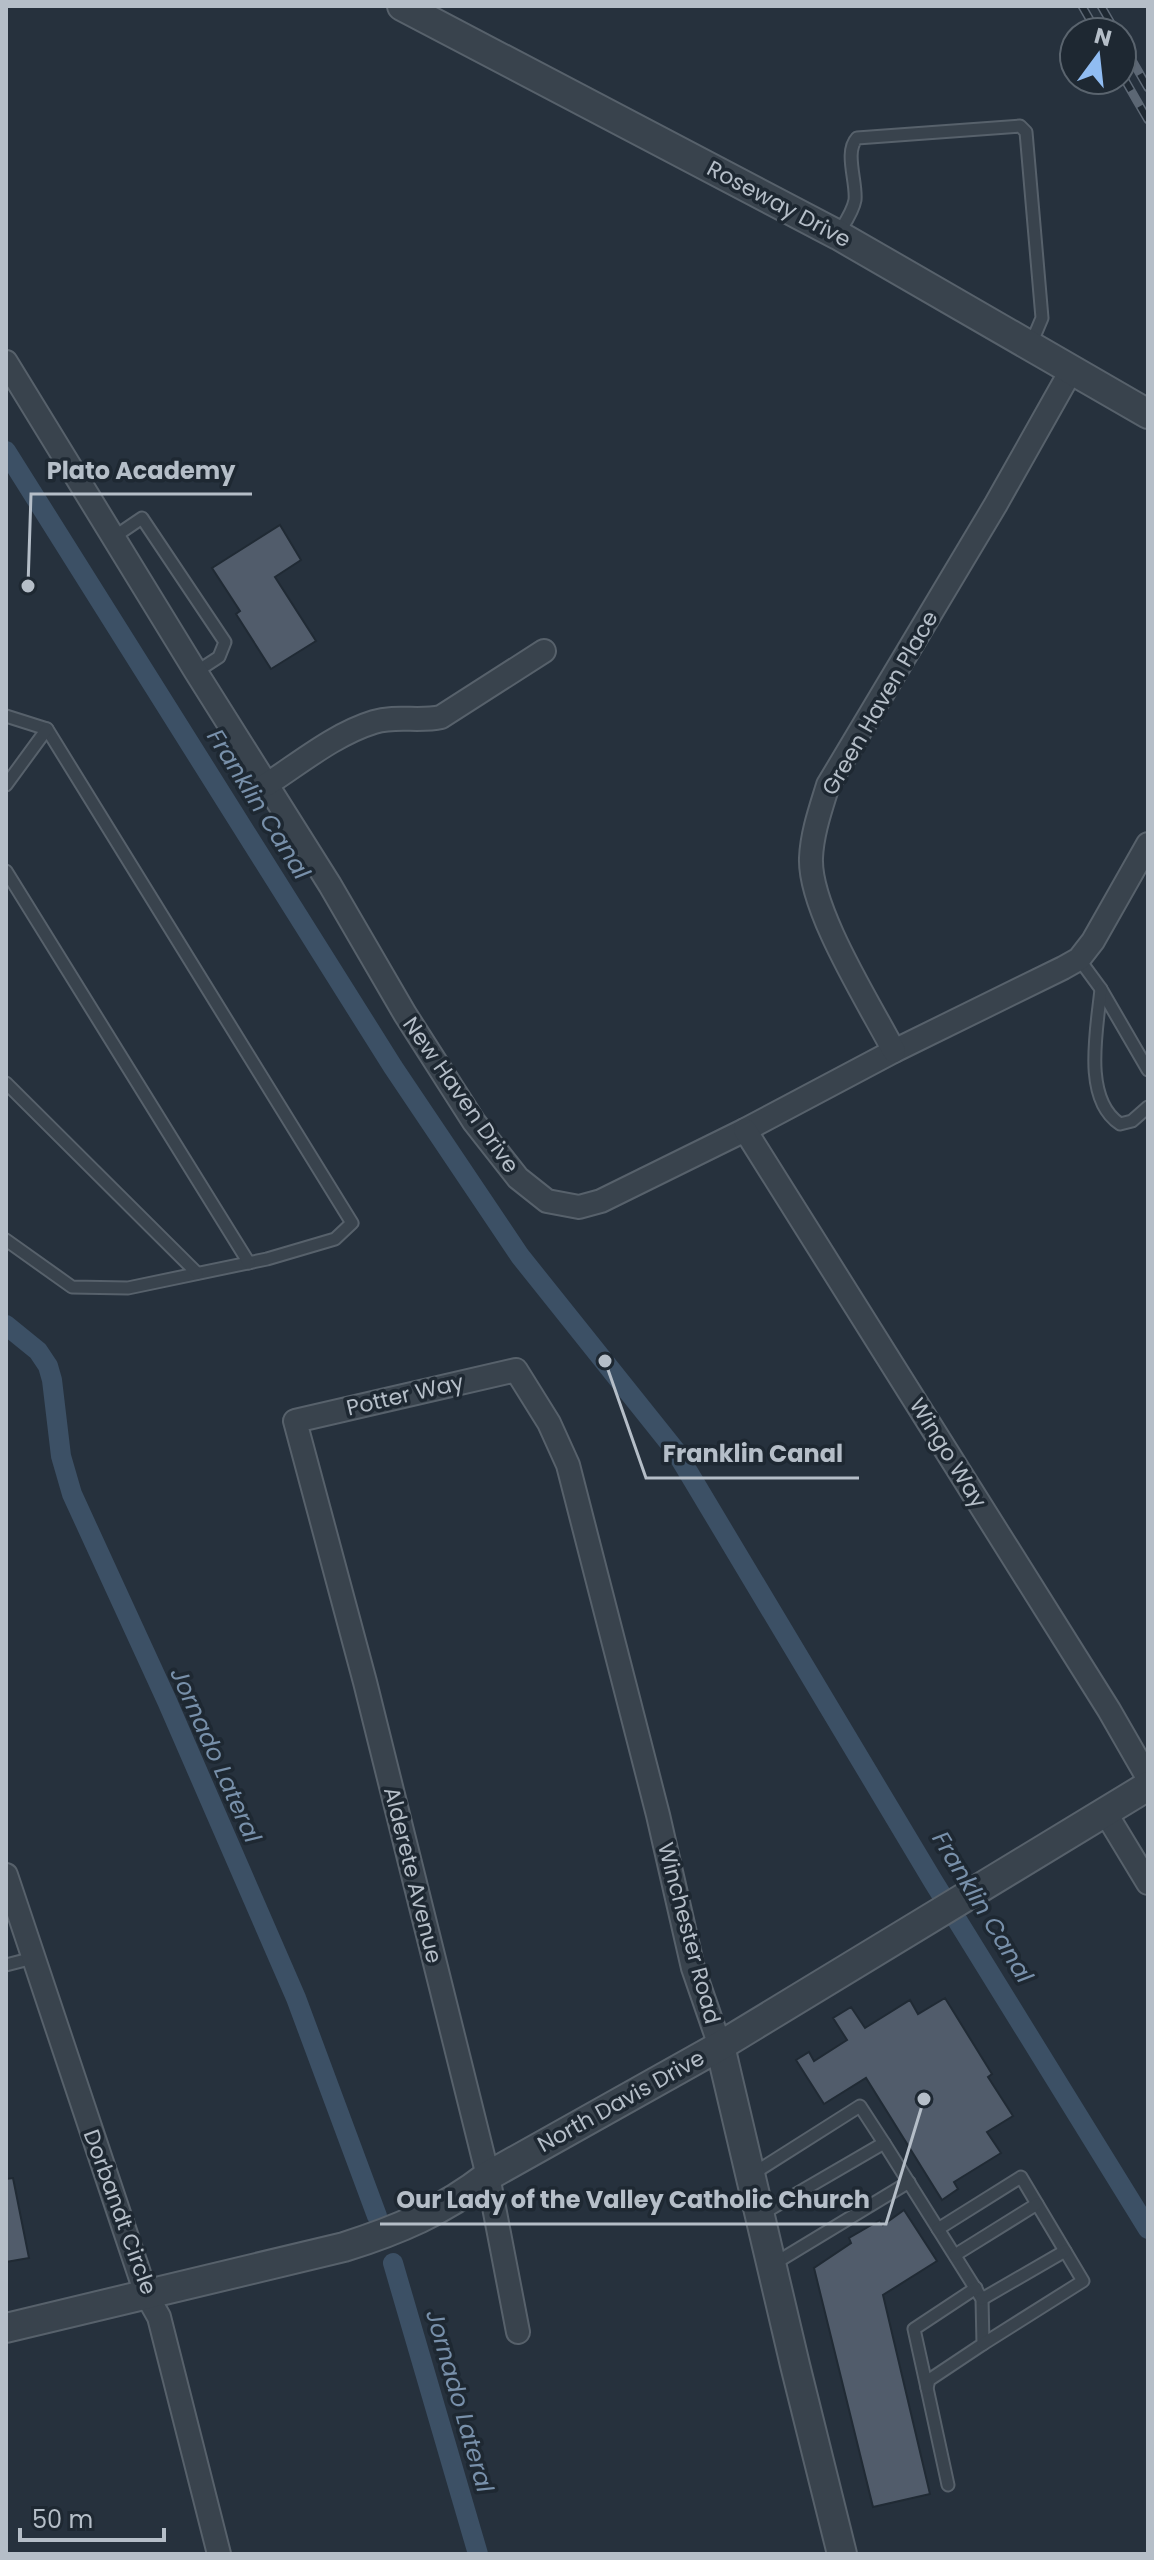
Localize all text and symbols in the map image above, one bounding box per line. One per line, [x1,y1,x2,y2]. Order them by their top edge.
north arrow [1058,16,1138,96]
text: N [1091,20,1115,54]
street label: Roseway Drive [702,153,856,255]
callout: Plato Academy [31,446,252,494]
text: Plato Academy [47,454,236,487]
street label: Green Haven Place [814,605,946,801]
water label: Franklin Canal [200,723,318,886]
street label: New Haven Drive [395,1011,527,1179]
street label: Potter Way [343,1366,467,1424]
street label: Wingo Way [902,1392,994,1515]
callout: Franklin Canal [646,1430,859,1478]
text: Franklin Canal [663,1437,843,1470]
water label: Jornado Lateral [163,1662,269,1848]
street label: Alderete Avenue [376,1784,450,1966]
water label: Franklin Canal [925,1825,1041,1989]
street label: Winchester Road [650,1839,728,2027]
street label: North Davis Drive [532,2042,710,2160]
street label: Dorbandt Circle [76,2125,164,2299]
callout: Our Lady of the Valley Catholic Church [380,2176,886,2224]
text: Our Lady of the Valley Catholic Church [396,2183,870,2216]
water label: Jornado Lateral [418,2306,502,2496]
scale bar [20,2492,164,2542]
text: 50 m [32,2503,93,2536]

